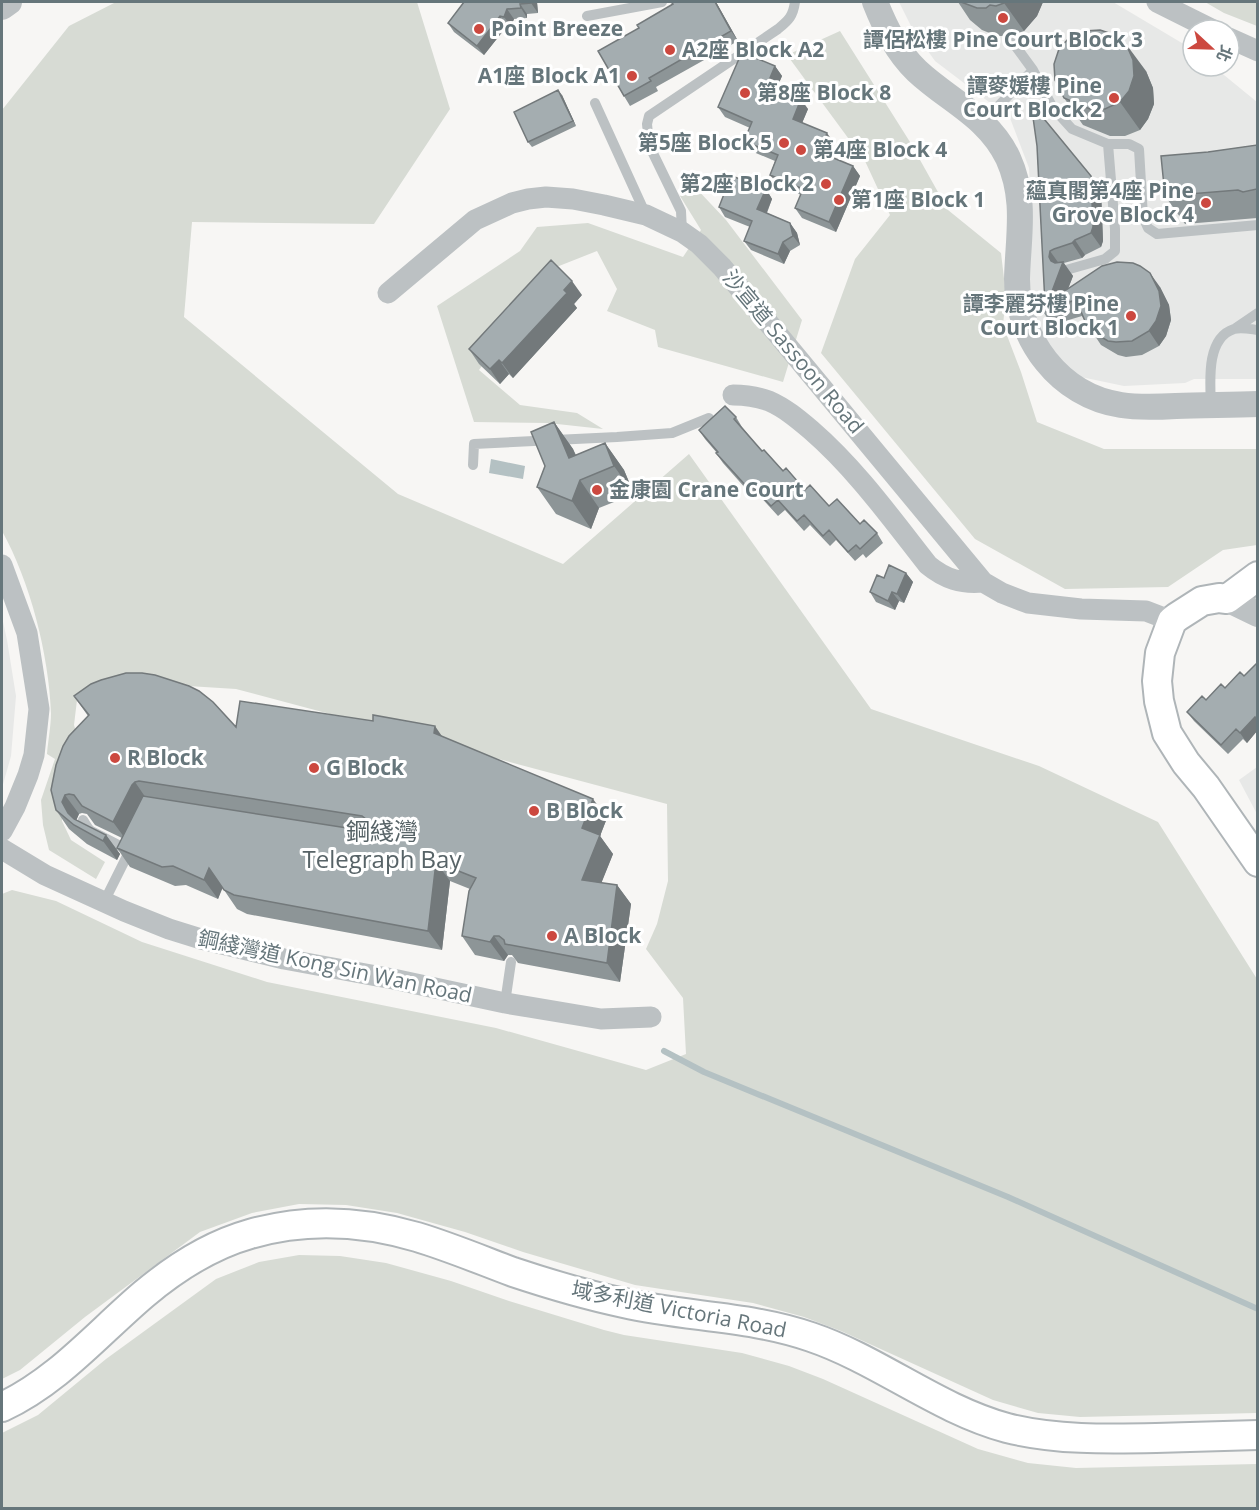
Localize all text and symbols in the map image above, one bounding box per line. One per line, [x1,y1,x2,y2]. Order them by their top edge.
marker: 譚侶松樓 Pine Court Block 3 [996,11,1010,25]
place label: Point Breeze [491,14,623,42]
north arrow [1181,18,1241,78]
marker: Point Breeze [472,22,486,36]
place label: 譚侶松樓 Pine Court Block 3 [863,25,1143,53]
place label: A2座 Block A2 [682,35,824,63]
text: 北 [1212,42,1238,65]
marker: A2座 Block A2 [663,43,677,57]
place label: A1座 Block A1 [478,61,620,89]
marker: A1座 Block A1 [625,69,639,83]
place label: 譚麥媛樓 Pine Court Block 2 [963,71,1102,123]
place label: 第8座 Block 8 [757,78,891,106]
marker: 第8座 Block 8 [738,86,752,100]
marker: 譚麥媛樓 Pine Court Block 2 [1107,91,1121,105]
place label: 第5座 Block 5 [638,128,772,156]
place label: 第4座 Block 4 [813,135,947,163]
marker: 第5座 Block 5 [777,136,791,150]
marker: 第4座 Block 4 [794,143,808,157]
place label: 第2座 Block 2 [680,169,814,197]
place label: 蘊真閣第4座 Pine Grove Block 4 [1026,176,1194,228]
marker: 第2座 Block 2 [819,177,833,191]
place label: 第1座 Block 1 [851,185,985,213]
marker: 第1座 Block 1 [832,193,846,207]
marker: 蘊真閣第4座 Pine Grove Block 4 [1199,196,1213,210]
street label: 沙宣道 Sassoon Road [717,264,870,439]
place label: 譚李麗芬樓 Pine Court Block 1 [963,289,1119,341]
marker: 譚李麗芬樓 Pine Court Block 1 [1124,309,1138,323]
place label: 金康園 Crane Court [609,475,804,503]
marker: 金康園 Crane Court [590,483,604,497]
place label: R Block [127,743,205,771]
marker: R Block [108,751,122,765]
place label: G Block [326,753,405,781]
marker: G Block [307,761,321,775]
place label: B Block [546,796,624,824]
marker: B Block [527,804,541,818]
district label: 鋼綫灣 Telegraph Bay [303,814,462,875]
place label: A Block [564,921,642,949]
street label: 鋼綫灣道 Kong Sin Wan Road [196,923,475,1009]
marker: A Block [545,929,559,943]
street label: 域多利道 Victoria Road [569,1274,789,1344]

